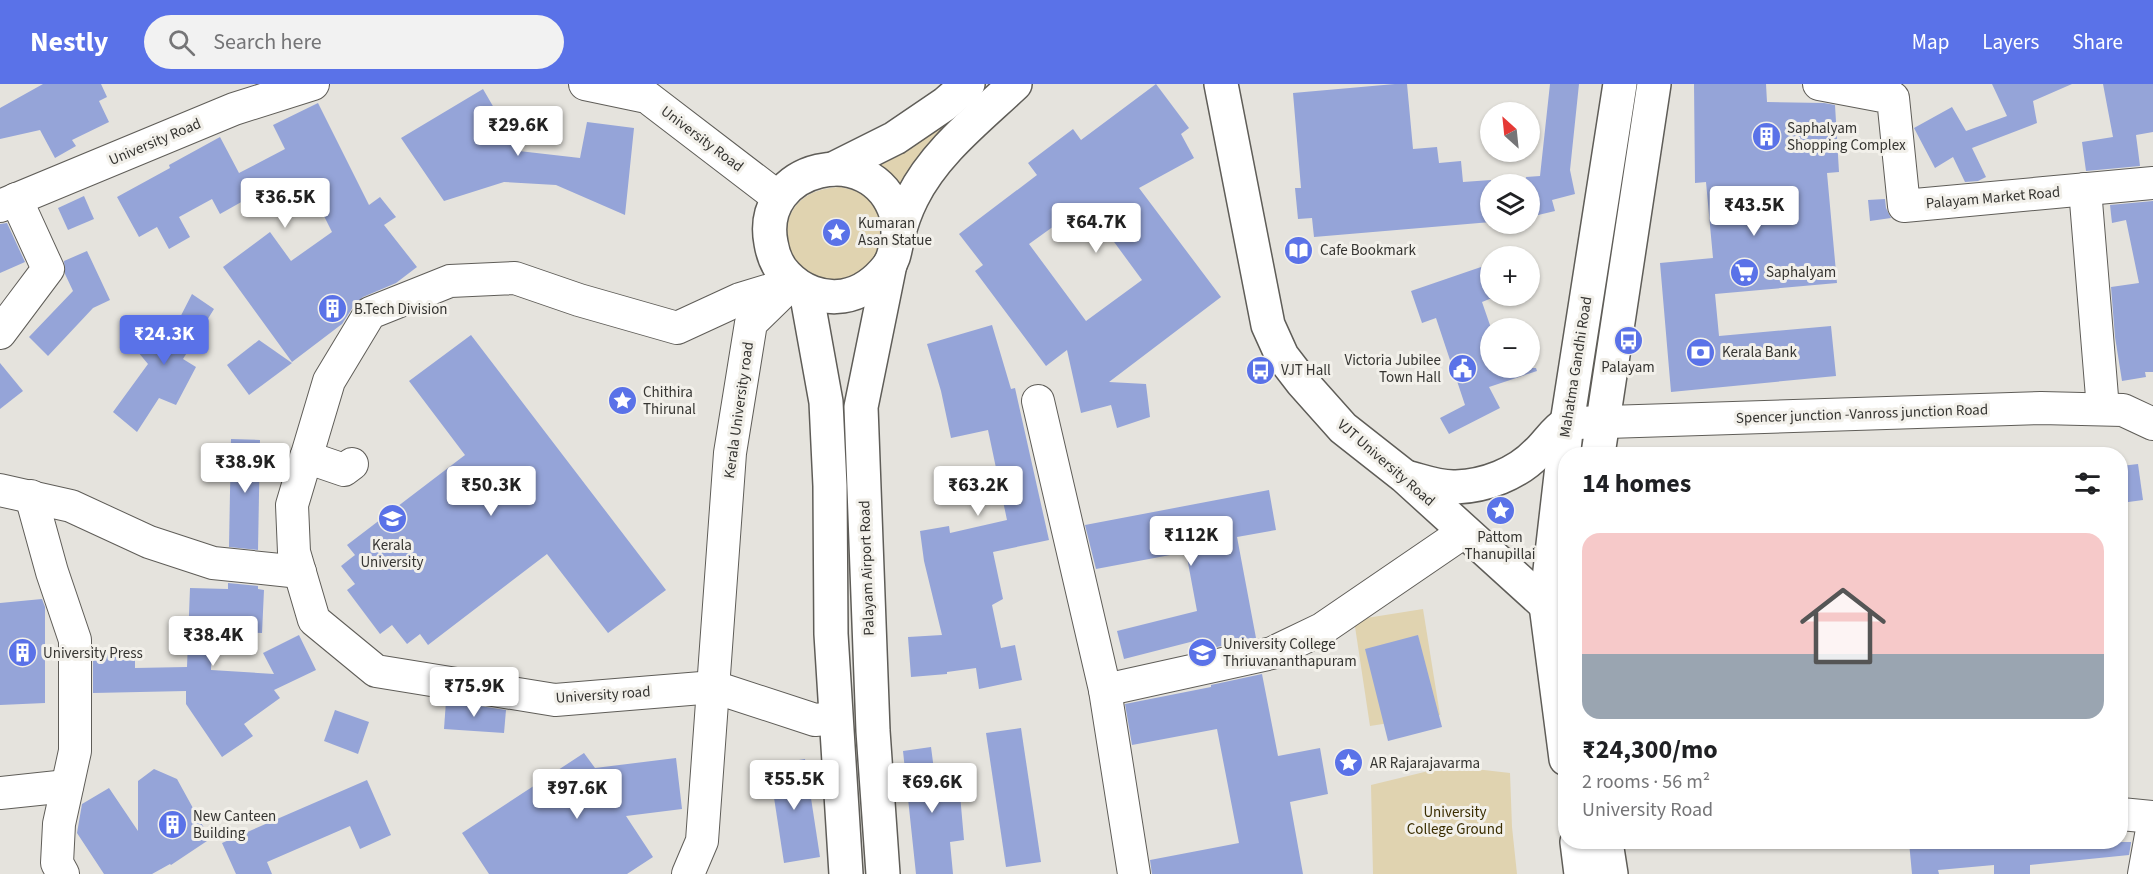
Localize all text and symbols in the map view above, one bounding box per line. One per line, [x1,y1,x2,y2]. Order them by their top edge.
search box [144,15,564,69]
text: Nestly [30,22,108,62]
icon: search [165,26,198,59]
text: Search here [213,26,322,58]
text: Map [1912,27,1949,57]
text: Layers [1982,27,2039,57]
text: Share [2072,27,2123,57]
street label: University Road [656,101,748,177]
north arrow [1480,102,1540,162]
map controls [1480,102,1540,378]
pin: ₹29.6K [469,106,567,157]
text: ₹29.6K [488,111,548,139]
street label: University Road [106,113,204,171]
place label: Saphalyam Shopping Complex [1787,118,1906,156]
building icon: Saphalyam Shopping Complex [1750,121,1782,153]
button: layers [1480,174,1540,234]
pin: ₹36.5K [236,178,334,229]
street label: Palayam Market Road [1925,182,2061,214]
text: ₹36.5K [255,183,315,211]
pin: ₹43.5K [1705,186,1803,237]
text: ₹43.5K [1724,191,1784,219]
pin: ₹64.7K [1047,203,1145,254]
text: ₹64.7K [1066,208,1126,236]
place label: Kumaran Asan Statue [858,213,932,251]
place icon: Kumaran Asan Statue [821,216,853,248]
library icon: Cafe Bookmark [1283,234,1315,266]
place label: Cafe Bookmark [1320,240,1417,261]
button: + [1480,246,1540,306]
supermarket icon: Saphalyam [1729,256,1761,288]
place label: Saphalyam [1766,262,1836,283]
building icon: B.Tech Division [317,293,349,325]
street label: Mahatma Gandhi Road [1554,295,1598,439]
place label: B.Tech Division [354,299,447,320]
pin: ₹24.3K [115,315,213,366]
button: − [1480,318,1540,378]
text: ₹24.3K [134,320,194,348]
bus stop icon: Palayam [1612,324,1644,356]
bank icon: Kerala Bank [1685,336,1717,368]
street label: Kerala University road [719,340,759,480]
place label: Kerala Bank [1722,342,1797,363]
place label: Victoria Jubilee Town Hall [1344,350,1441,388]
public building icon: Victoria Jubilee Town Hall [1446,353,1478,385]
bus stop icon: VJT Hall [1244,354,1276,386]
place label: Palayam [1601,357,1655,378]
place label: VJT Hall [1281,360,1331,381]
place label: Chithira Thirunal [643,382,696,420]
place icon: Chithira Thirunal [606,385,638,417]
street label: Spencer junction -Vanross junction Road [1736,399,1988,429]
street label: VJT University Road [1333,415,1439,511]
pin: ₹38.9K [196,443,294,494]
text: ₹38.9K [215,448,275,476]
text: 14 homes [1582,465,1691,502]
pin: ₹50.3K [442,466,540,517]
pin: ₹63.2K [929,466,1027,517]
icon: filters [2071,467,2104,500]
text: ₹50.3K [461,471,521,499]
text: ₹63.2K [948,471,1008,499]
place icon: Pattom Thanupillai [1484,494,1516,526]
street label: Palayam Airport Road [854,500,880,636]
school or university icon: Kerala University [376,502,408,534]
pin: ₹112K [1149,516,1233,567]
text: ₹112K [1164,521,1218,549]
place label: Pattom Thanupillai [1464,527,1536,565]
place label: Kerala University [360,535,424,573]
icon: home [1789,572,1897,680]
pin: ₹38.4K [164,616,262,667]
text: ₹38.4K [183,621,243,649]
place label: University College Thriuvananthapuram [1223,634,1357,672]
building icon: University Press [6,637,38,669]
school or university icon: University College Thriuvananthapuram [1186,637,1218,669]
place label: University Press [43,643,143,664]
pin: ₹75.9K [425,667,523,718]
text: ₹75.9K [444,672,504,700]
street label: University road [555,681,651,709]
text: ₹24,300/mo [1582,731,1718,768]
place icon: AR Rajarajavarma [1333,747,1365,779]
place label: AR Rajarajavarma [1370,753,1480,774]
pin: ₹55.5K [745,760,843,811]
pin: ₹69.6K [883,763,981,814]
text: ₹55.5K [764,765,824,793]
text: ₹69.6K [902,768,962,796]
text: 2 rooms · 56 m² [1582,768,1710,796]
pin: ₹97.6K [528,769,626,820]
text: ₹97.6K [547,774,607,802]
text: University Road [1582,796,1713,824]
park label: University College Ground [1407,802,1503,840]
place label: New Canteen Building [193,806,276,844]
building icon: New Canteen Building [156,809,188,841]

